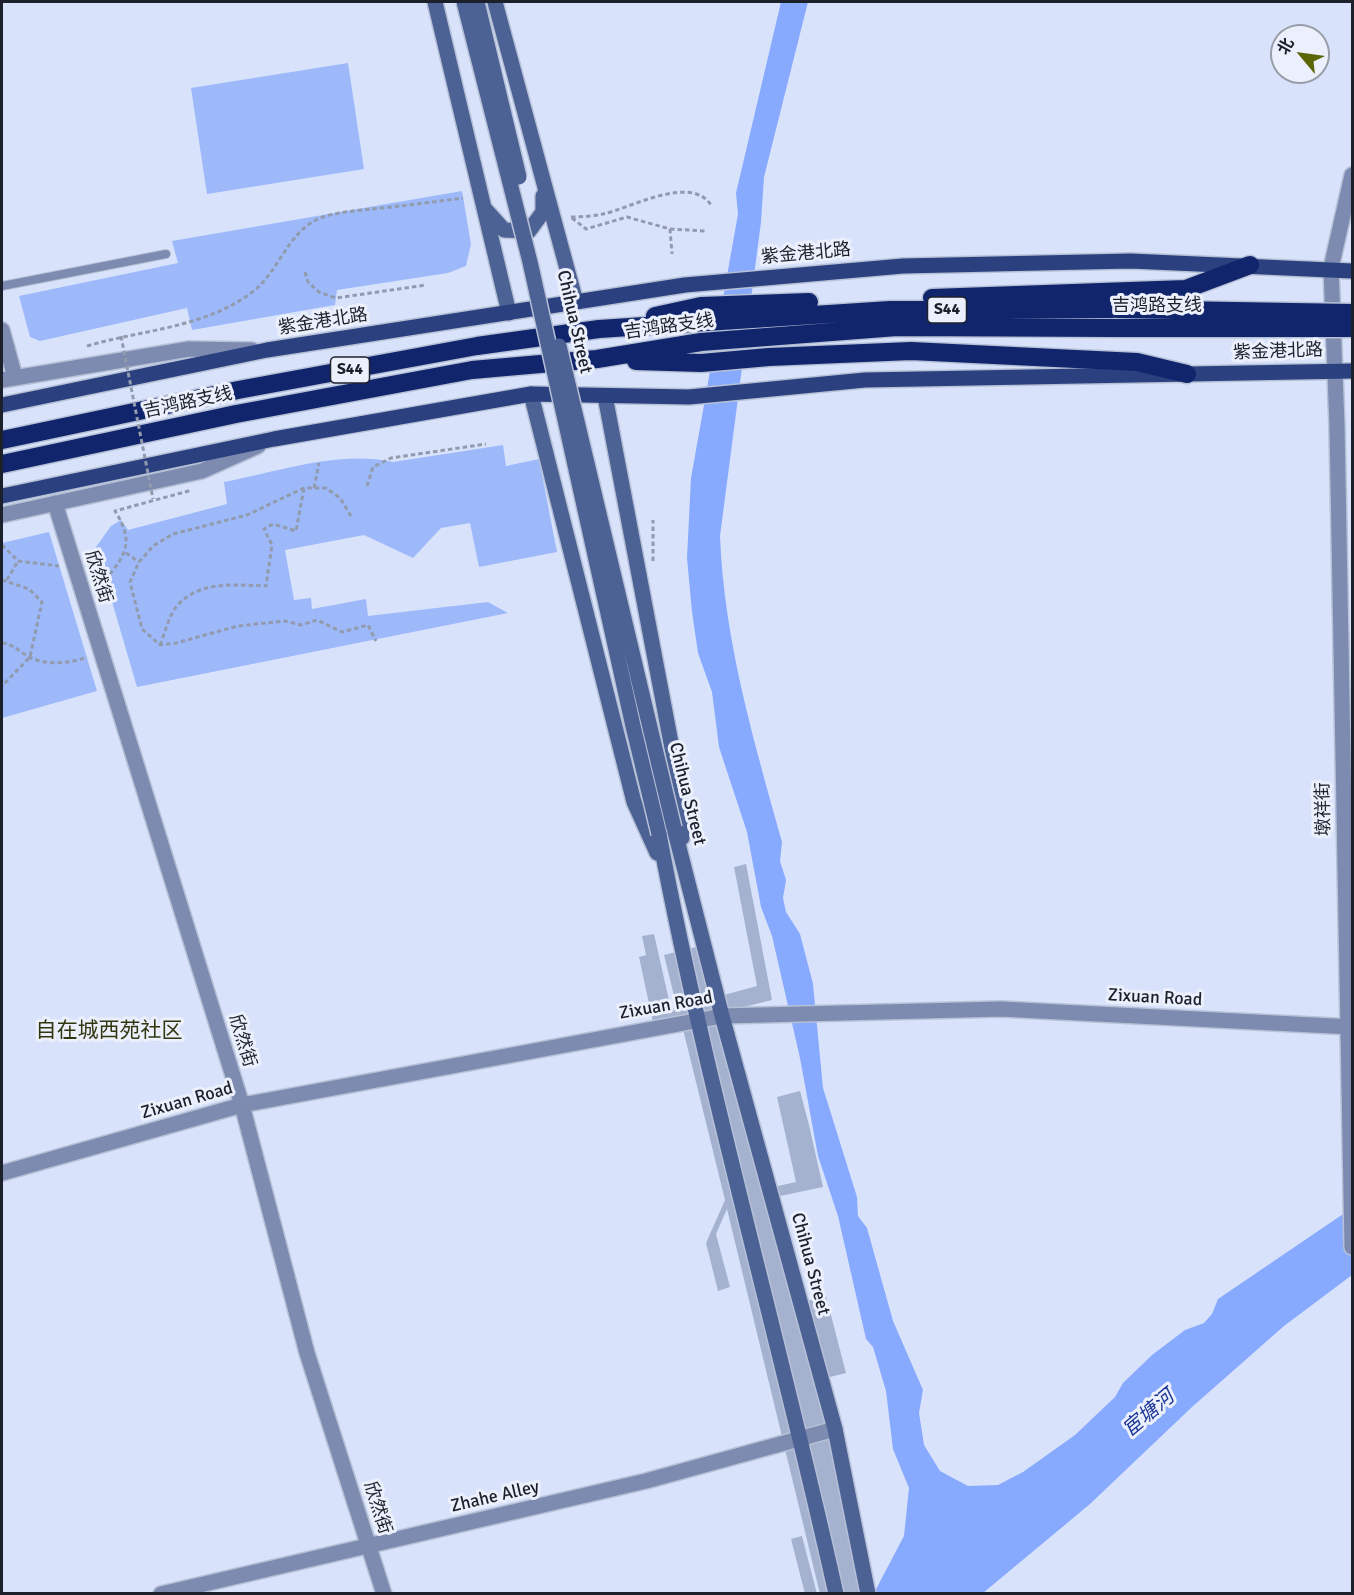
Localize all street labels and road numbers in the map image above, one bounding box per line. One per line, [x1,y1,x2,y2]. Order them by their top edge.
street label: 紫金港北路 [760,239,852,269]
street label: Chihua Street [552,268,596,376]
street label: 吉鸿路支线 [1112,295,1202,317]
road number: S44 [928,297,966,323]
street label: 紫金港北路 [277,304,369,340]
street label: 吉鸿路支线 [623,310,715,344]
street label: 紫金港北路 [1233,340,1323,364]
road number: S44 [330,357,370,383]
street label: 吉鸿路支线 [142,383,234,423]
street label: 欣然街 [80,548,116,606]
street label: Chihua Street [664,740,710,848]
street label: 墩祥街 [1313,782,1335,836]
street label: Zixuan Road [1107,985,1203,1011]
street label: Zixuan Road [618,987,714,1025]
street label: 欣然街 [224,1012,260,1070]
street label: Zixuan Road [139,1078,235,1124]
street label: Chihua Street [786,1210,834,1318]
street label: Zhahe Alley [449,1476,541,1518]
street label: 欣然街 [358,1479,396,1537]

